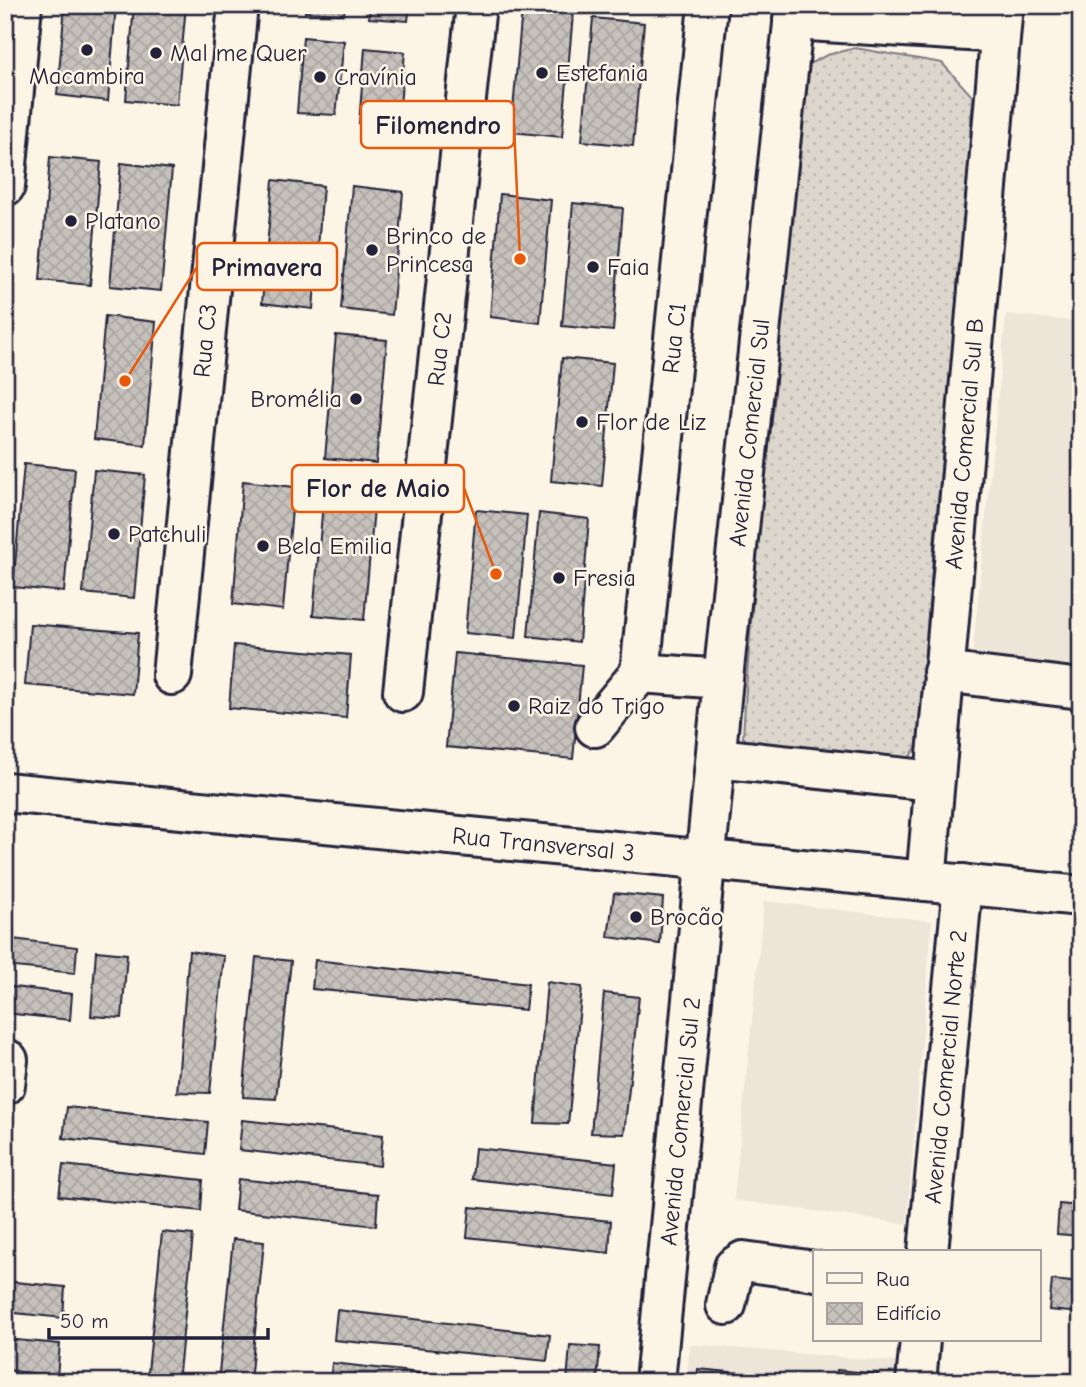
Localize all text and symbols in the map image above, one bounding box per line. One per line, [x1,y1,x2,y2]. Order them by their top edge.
place label: Mal me Quer [170,39,307,67]
marker: Macambira [79,42,95,58]
marker: Mal me Quer [148,45,164,61]
place label: Estefania [556,59,648,87]
place label: Macambira [29,62,145,90]
place label: Cravínia [334,63,417,91]
marker: Estefania [534,65,550,81]
marker: Cravínia [312,69,328,85]
callout: Filomendro [361,101,514,148]
text: Filomendro [375,111,501,141]
place label: Platano [85,207,161,235]
marker: Platano [63,213,79,229]
place label: Brinco de Princesa [386,222,486,278]
marker: Brinco de Princesa [364,242,380,258]
callout: Primavera [197,243,337,290]
text: Primavera [211,253,323,283]
place label: Faia [607,253,650,281]
marker: Faia [585,259,601,275]
street label: Rua C1 [656,301,692,375]
street label: Rua C3 [187,302,222,379]
street label: Rua C2 [422,311,457,387]
street label: Avenida Comercial Sul [723,317,775,548]
street label: Avenida Comercial Sul B [939,317,989,570]
place label: Bromélia [250,385,342,413]
marker: Bromélia [348,391,364,407]
place label: Flor de Liz [596,408,707,436]
marker: Flor de Liz [574,414,590,430]
callout: Flor de Maio [292,465,464,512]
text: Flor de Maio [306,474,450,504]
place label: Patchuli [128,520,206,548]
marker: Patchuli [106,526,122,542]
place label: Bela Emilia [277,532,392,560]
marker: Bela Emilia [255,538,271,554]
place label: Fresia [573,564,636,592]
marker: Fresia [551,570,567,586]
place label: Raiz do Trigo [528,692,665,720]
marker: Raiz do Trigo [506,698,522,714]
street label: Rua Transversal 3 [451,821,636,867]
place label: Brocão [650,903,723,931]
marker: Brocão [628,909,644,925]
street label: Avenida Comercial Norte 2 [919,929,973,1205]
street label: Avenida Comercial Sul 2 [654,996,706,1247]
legend [813,1250,1040,1342]
text: Rua [876,1267,910,1291]
scale bar [49,1296,268,1340]
text: Edifício [876,1301,941,1325]
text: 50 m [60,1309,109,1333]

